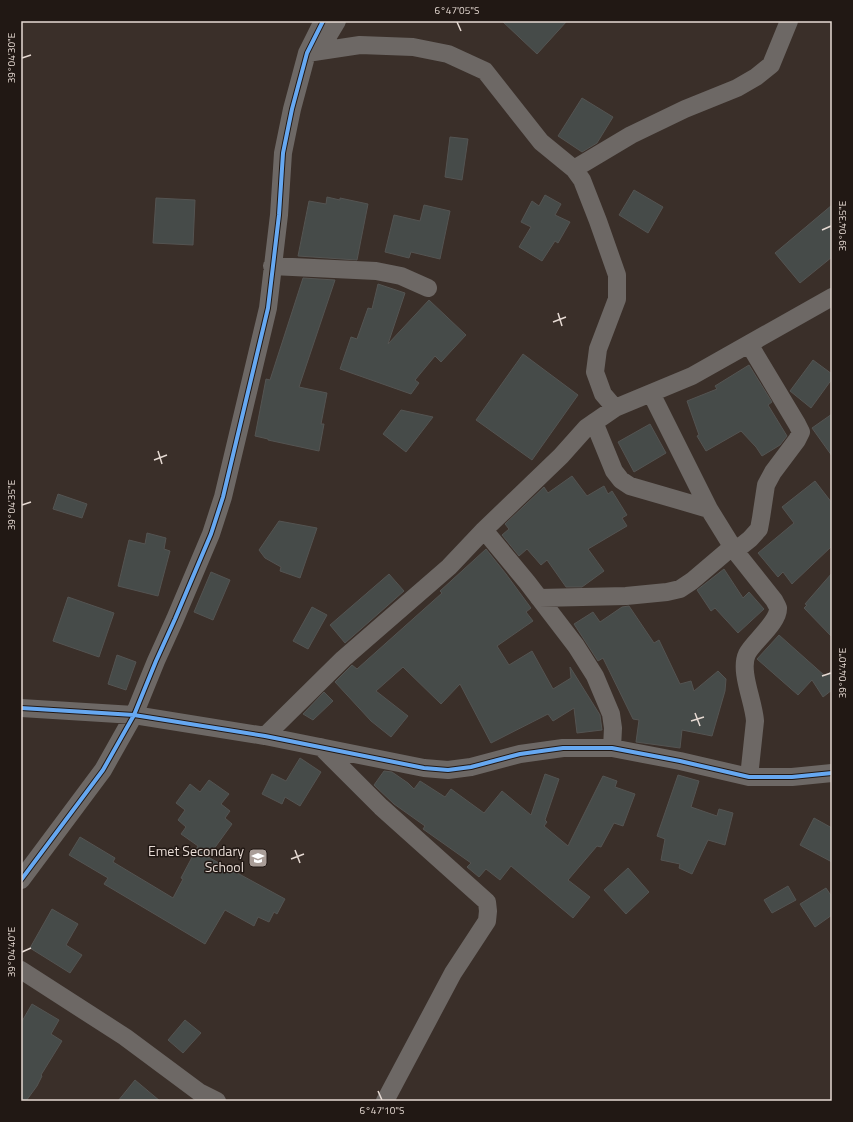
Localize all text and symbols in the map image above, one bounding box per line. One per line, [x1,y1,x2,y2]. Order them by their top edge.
text: 6°47'05"S [435,3,479,18]
text: 39°04'30"E [4,32,19,83]
text: 39°04'35"E [835,200,850,251]
text: 39°04'35"E [4,479,19,530]
text: 39°04'40"E [835,647,850,698]
place label: Emet Secondary School [148,840,244,877]
school or university icon: Emet Secondary School [247,847,269,869]
text: 39°04'40"E [4,926,19,977]
text: 6°47'10"S [360,1103,404,1118]

